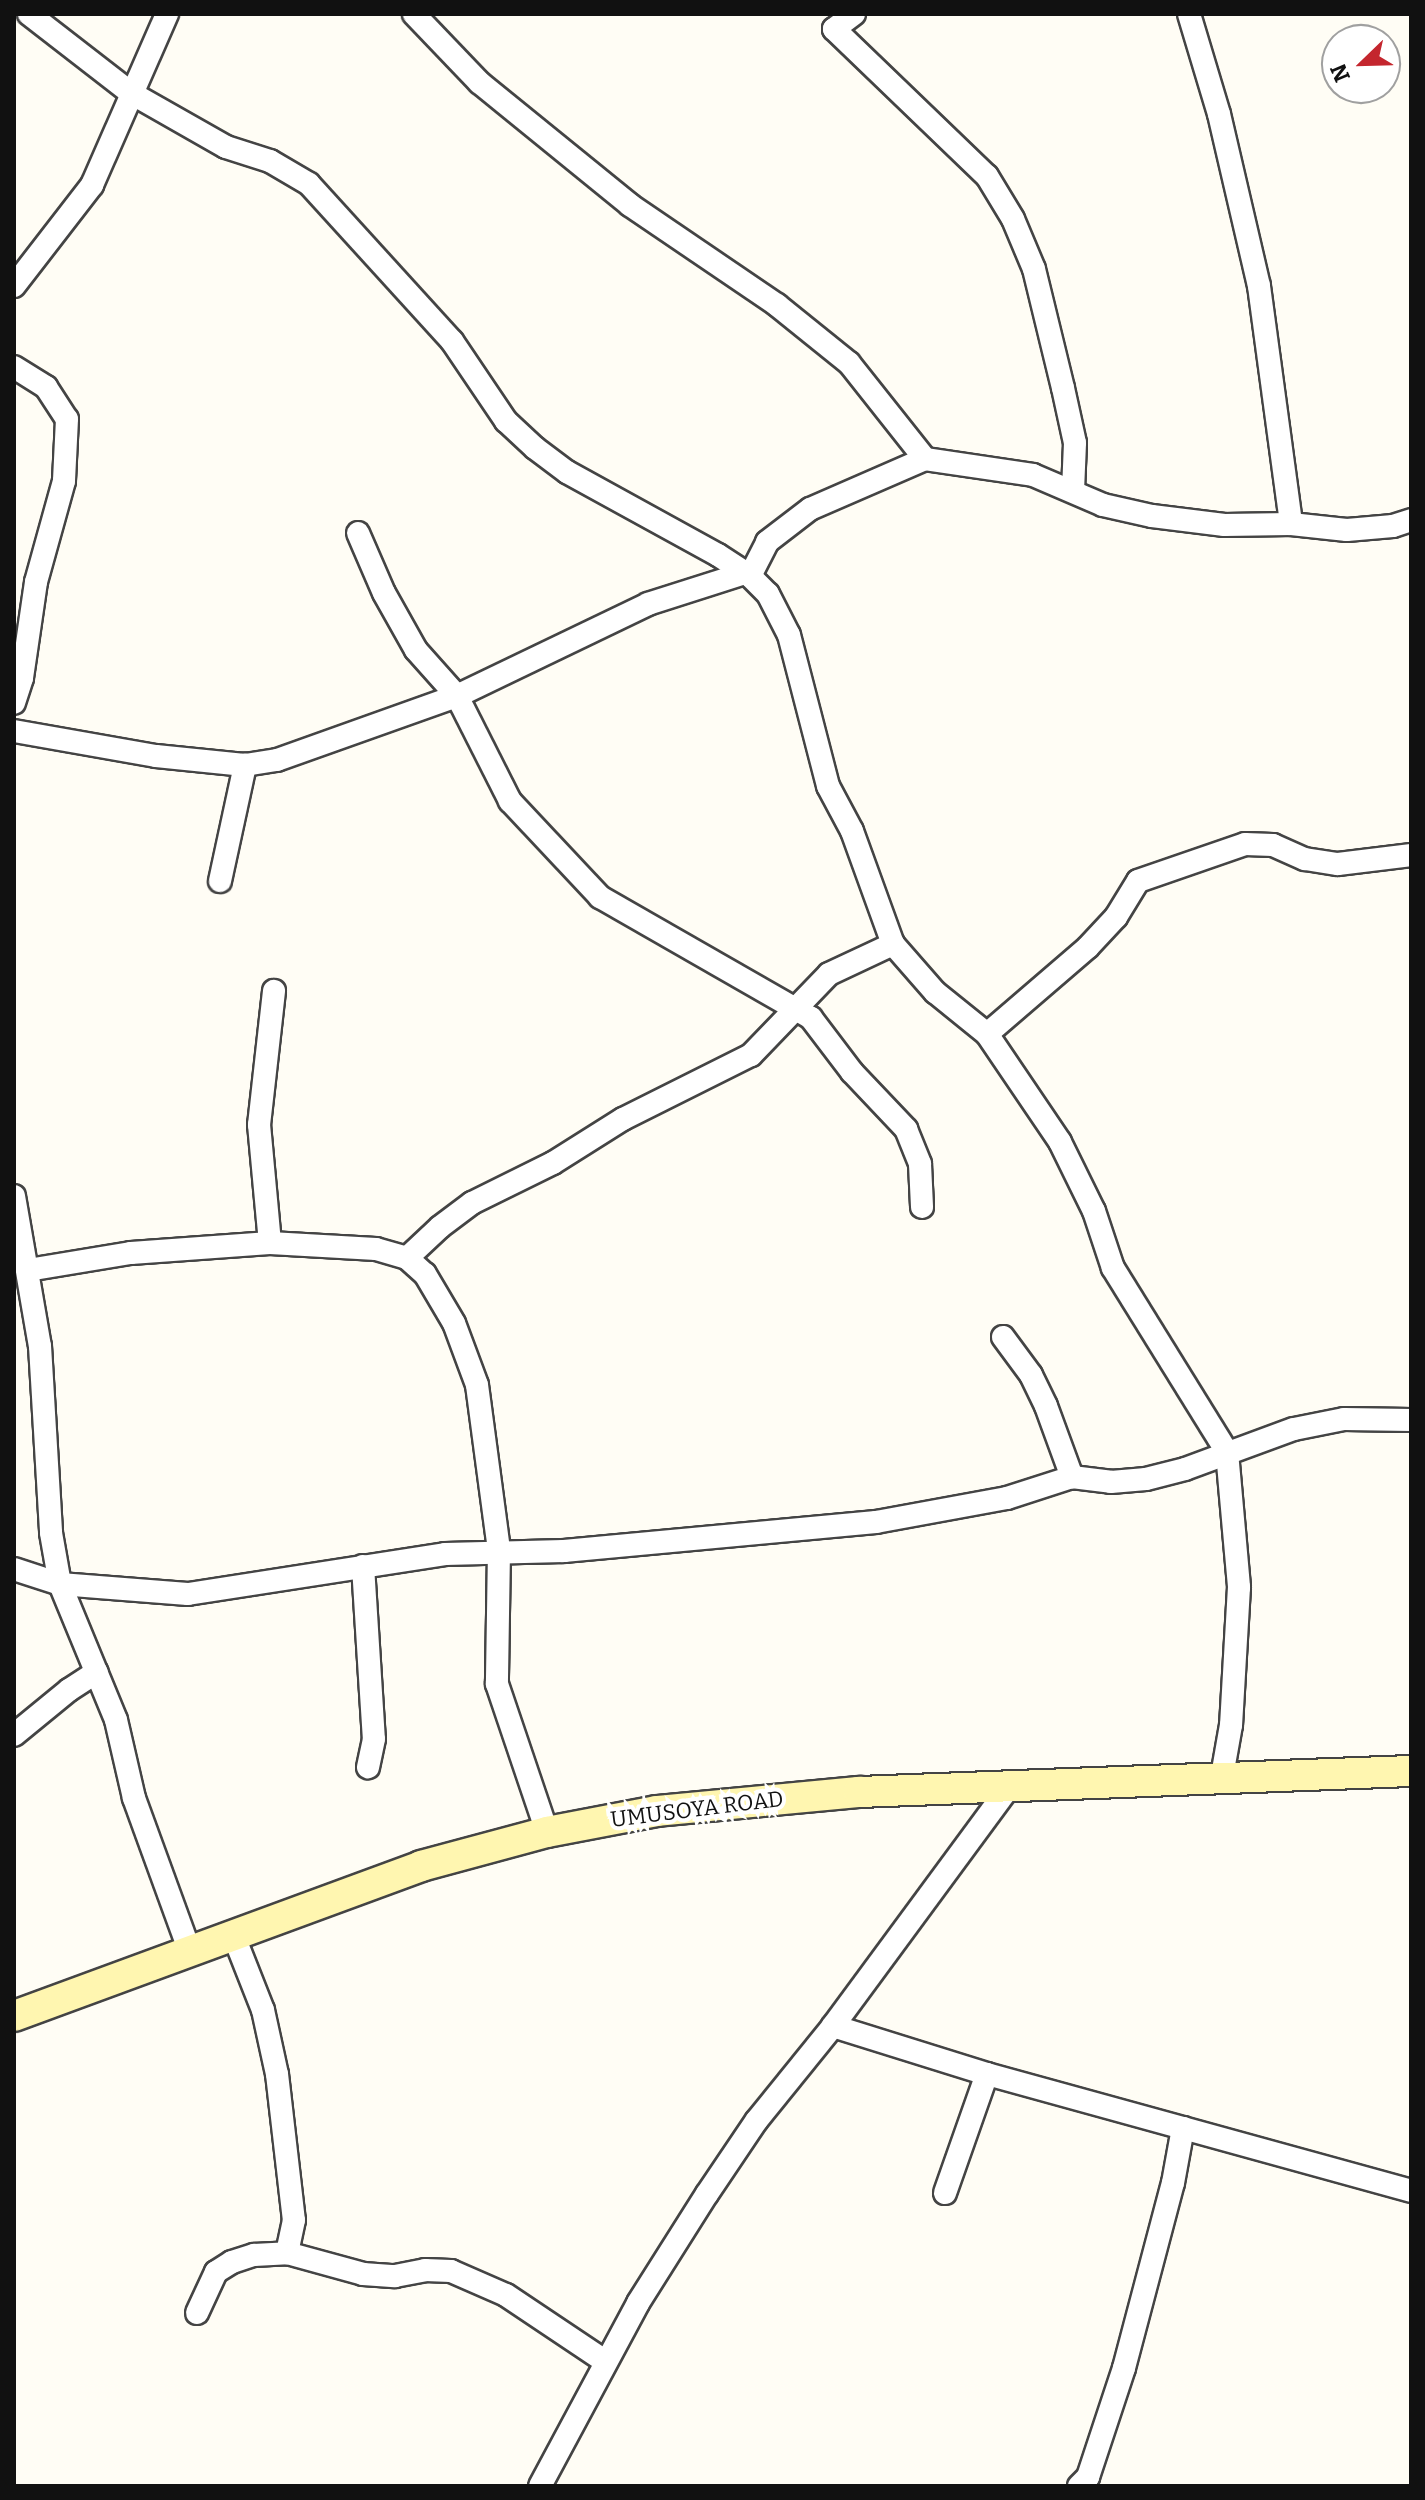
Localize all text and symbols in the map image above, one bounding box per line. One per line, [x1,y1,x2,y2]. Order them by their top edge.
north arrow [1321,24,1401,104]
text: N [1325,60,1356,86]
street label: UMUSOYA ROAD [609,1785,785,1833]

